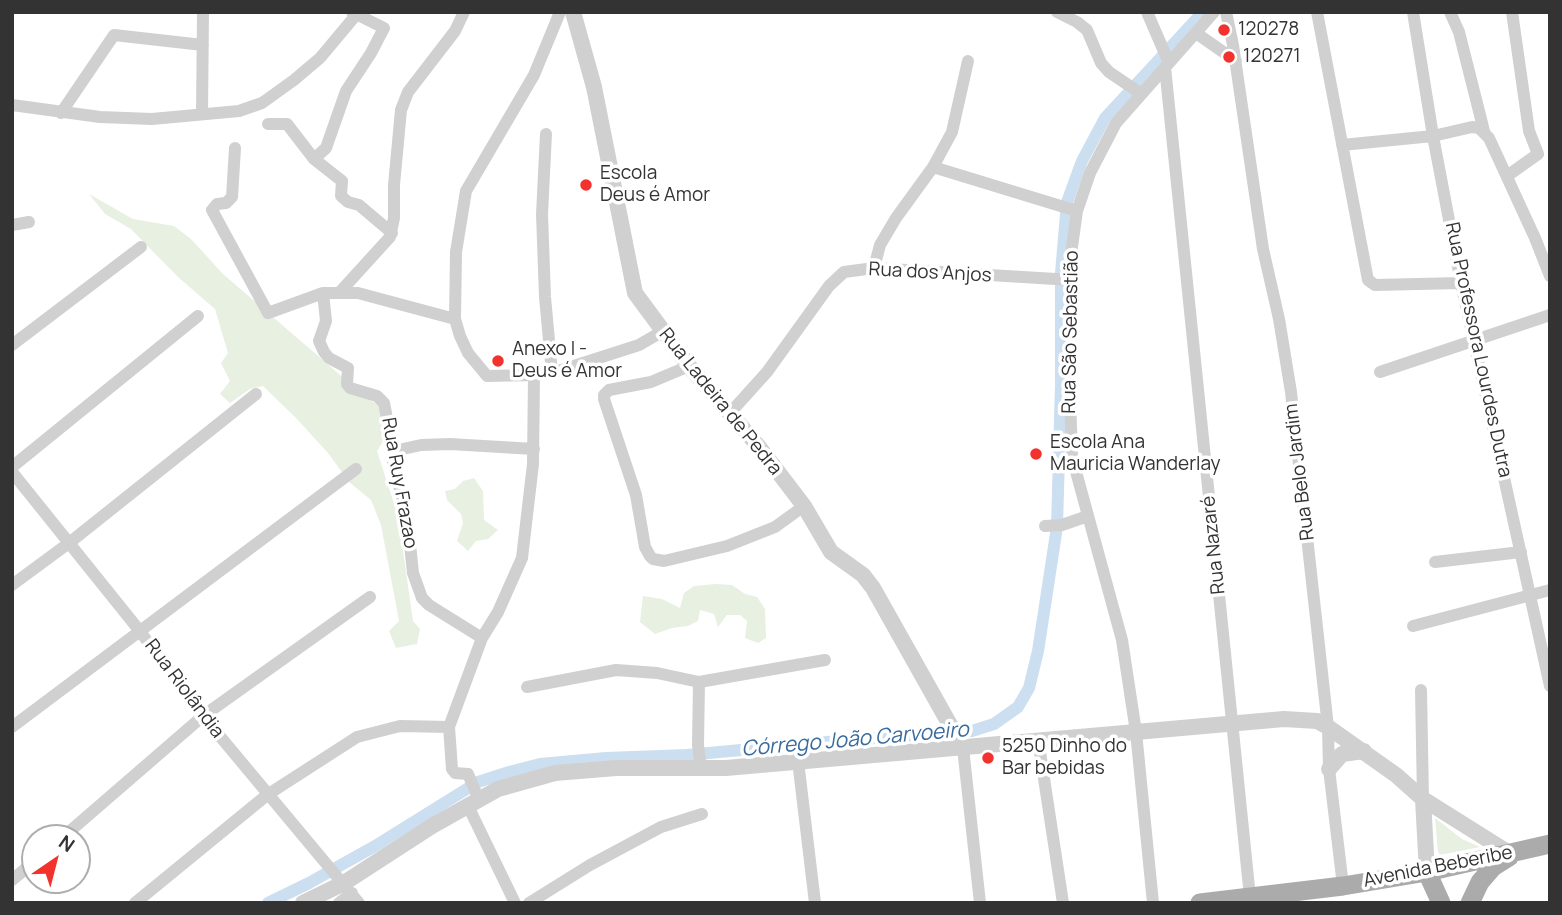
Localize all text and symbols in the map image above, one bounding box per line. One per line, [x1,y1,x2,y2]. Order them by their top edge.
place label: 120278 [1238,19,1299,41]
marker: 120278 [1216,22,1232,38]
place label: 120271 [1243,46,1301,68]
marker: 120271 [1221,49,1237,65]
place label: Escola Deus é Amor [600,163,710,207]
marker: Escola Deus é Amor [578,177,594,193]
street label: Rua Professora Lourdes Dutra [1440,220,1516,480]
street label: Rua São Sebastião [1058,250,1084,414]
street label: Rua dos Anjos [868,258,992,288]
street label: Rua Ladeira de Pedra [654,324,786,480]
place label: Anexo I - Deus é Amor [512,339,622,383]
marker: Anexo I - Deus é Amor [490,353,506,369]
street label: Rua Belo Jardim [1280,402,1320,542]
street label: Rua Ruy Frazao [376,416,422,550]
place label: Escola Ana Mauricia Wanderlay [1050,432,1220,476]
marker: Escola Ana Mauricia Wanderlay [1028,446,1044,462]
street label: Rua Nazaré [1197,494,1231,596]
street label: Rua Riolândia [139,635,229,743]
water label: Córrego João Carvoeiro [740,718,970,762]
place label: 5250 Dinho do Bar bebidas [1002,736,1127,780]
marker: 5250 Dinho do Bar bebidas [980,750,996,766]
north arrow [21,824,91,894]
text: N [54,829,80,858]
street label: Avenida Beberibe [1361,841,1515,893]

